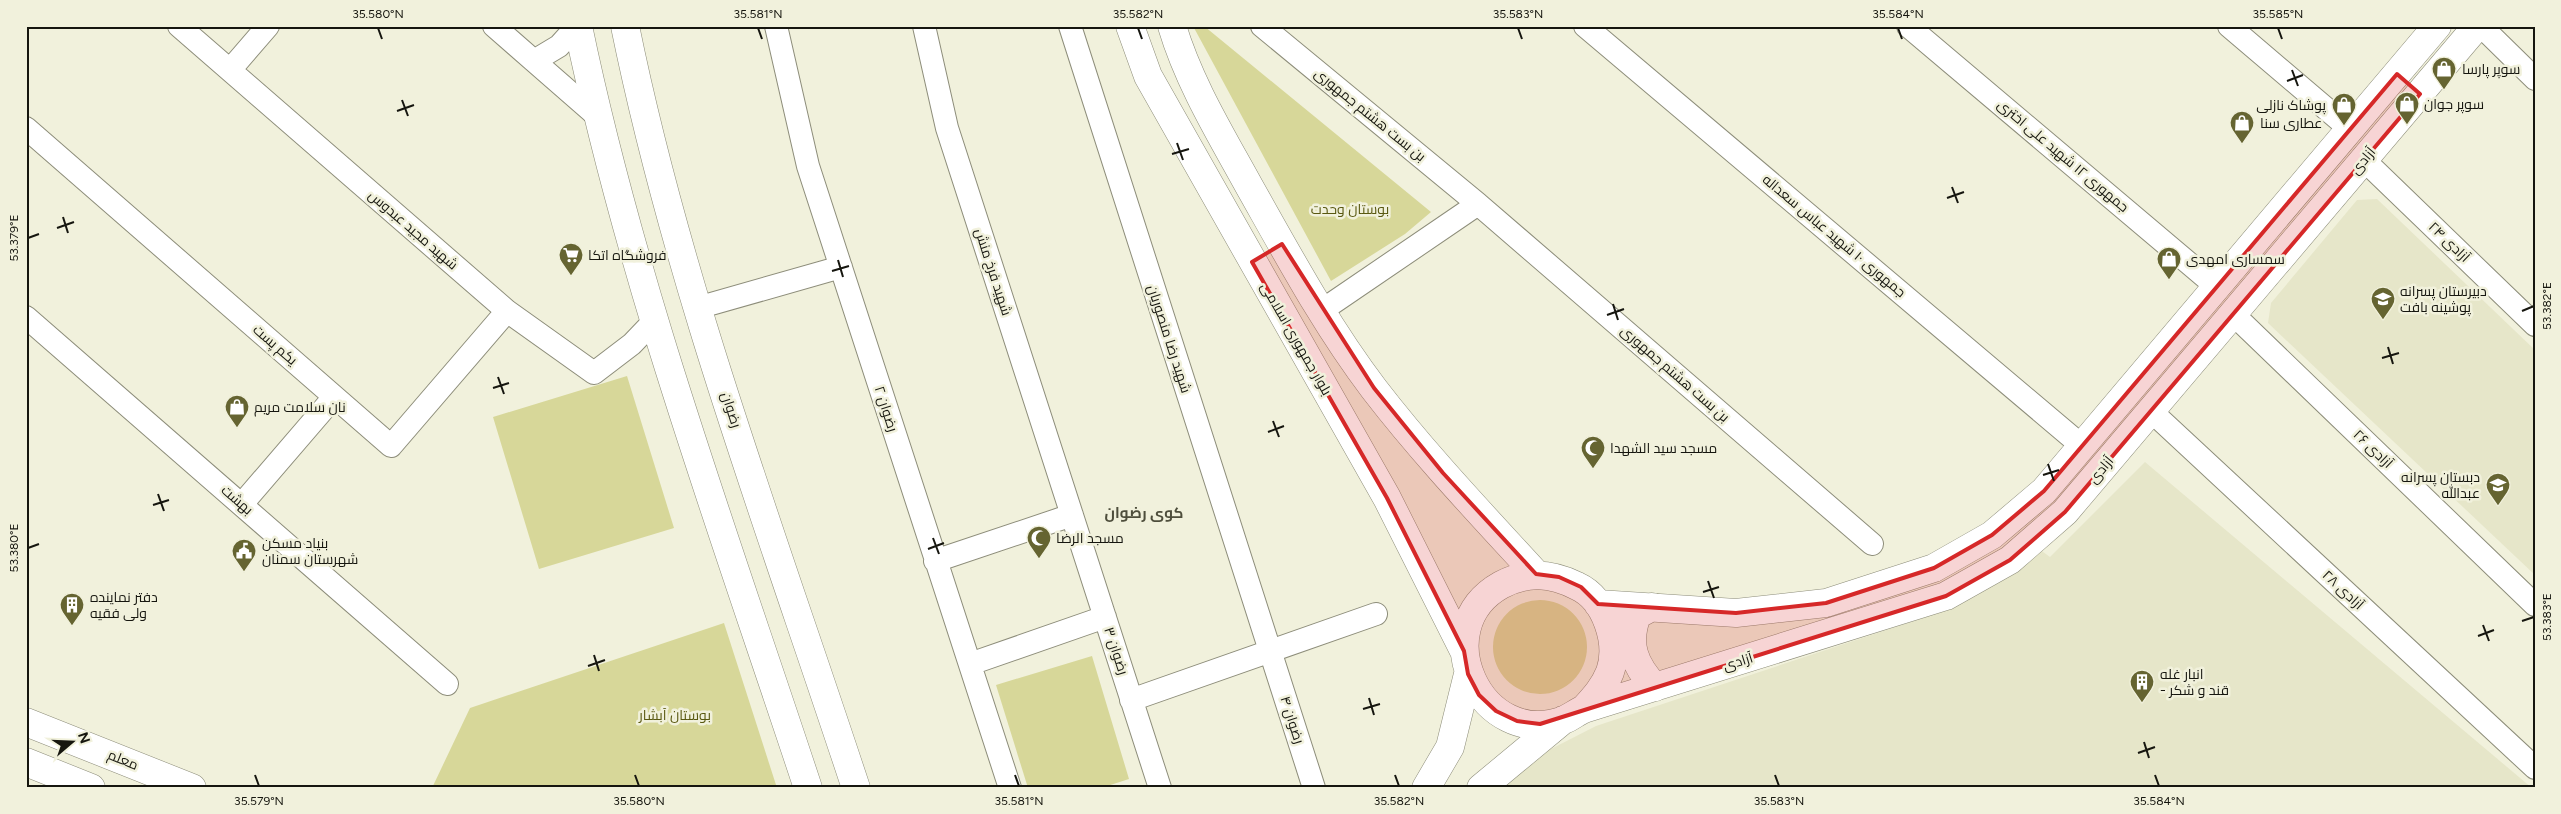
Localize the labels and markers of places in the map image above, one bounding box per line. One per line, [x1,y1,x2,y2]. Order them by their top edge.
shop icon: سوپر پارسا [2431,56,2457,90]
place label: سوپر پارسا [2462,61,2520,79]
shop icon: سوپر جوان [2394,91,2420,125]
shop icon: پوشاک نازلی [2331,92,2357,126]
place label: سوپر جوان [2424,96,2484,114]
place label: پوشاک نازلی [2256,97,2326,115]
shop icon: عطاری سنا [2229,110,2255,144]
place label: عطاری سنا [2260,115,2322,132]
supermarket icon: فروشگاه اتکا [558,242,584,276]
shop icon: سمساری امهدی [2156,246,2182,280]
place label: فروشگاه اتکا [588,247,666,264]
place label: سمساری امهدی [2186,251,2285,268]
place label: دبیرستان پسرانه پوشینه بافت [2400,283,2487,317]
school or university icon: دبیرستان پسرانه پوشینه بافت [2370,286,2396,320]
shop icon: نان سلامت مریم [224,394,250,428]
place label: نان سلامت مریم [254,399,346,417]
mosque icon: مسجد سید الشهدا [1580,435,1606,469]
place label: مسجد سید الشهدا [1610,440,1717,457]
place label: دبستان پسرانه عبدالله [2401,469,2480,502]
school or university icon: دبستان پسرانه عبدالله [2485,472,2511,506]
mosque icon: مسجد الرضا [1026,525,1052,559]
place label: مسجد الرضا [1056,530,1124,547]
place label: بنیاد مسکن شهرستان سمنان [262,535,358,568]
public building icon: بنیاد مسکن شهرستان سمنان [231,538,257,572]
place label: دفتر نماینده ولی فقیه [90,589,158,622]
building icon: دفتر نماینده ولی فقیه [59,592,85,626]
place label: انبار غله - قند و شکر [2160,666,2229,699]
building icon: انبار غله - قند و شکر [2129,669,2155,703]

